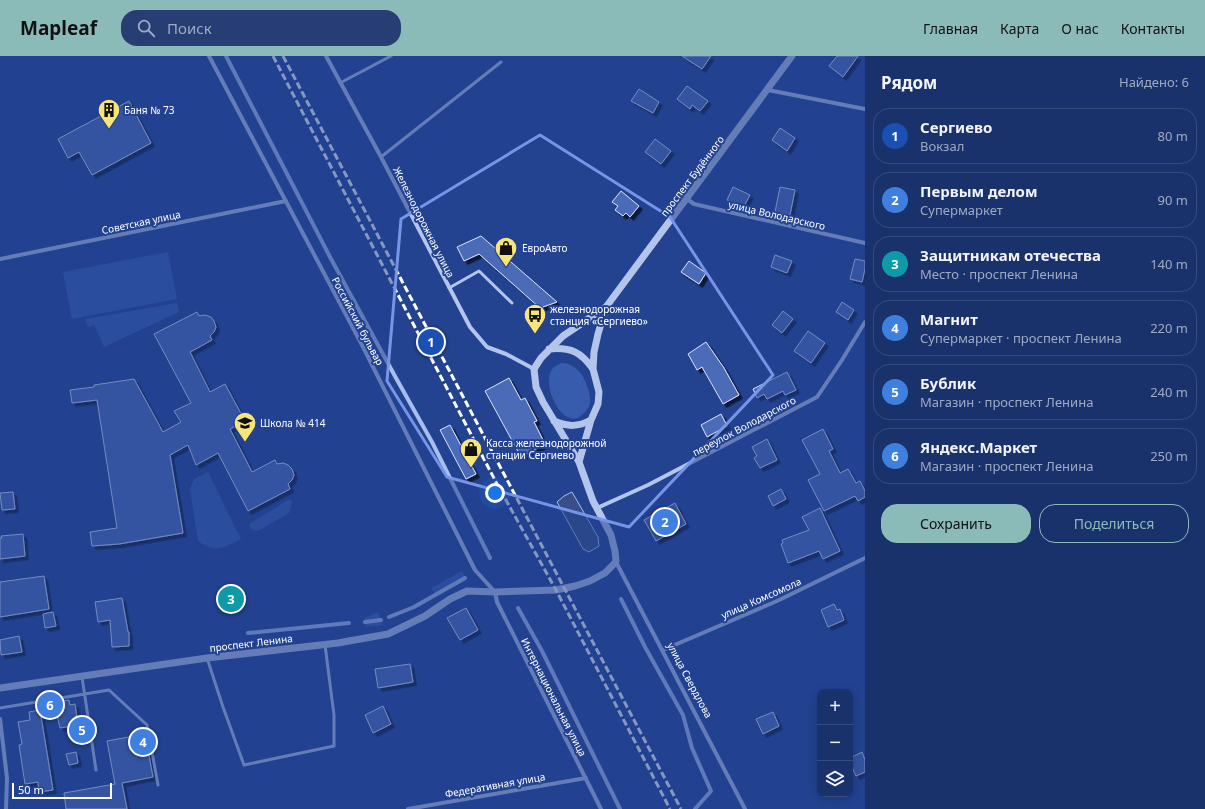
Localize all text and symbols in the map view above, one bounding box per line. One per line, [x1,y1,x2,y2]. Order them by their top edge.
search box [121,10,401,46]
text: Mapleaf [20,15,97,41]
icon: search [135,17,157,39]
text: Поиск [167,18,212,38]
text: Главная [923,19,978,38]
text: Карта [1000,19,1039,38]
text: О нас [1061,19,1099,38]
text: Контакты [1121,19,1185,38]
text: Рядом [881,71,937,94]
text: Найдено: 6 [1119,73,1189,91]
building icon: Баня № 73 [96,97,122,130]
place label: Баня № 73 [124,103,175,117]
text: Сергиево [920,117,992,137]
text: 1 [891,127,899,145]
text: 80 m [1158,127,1188,145]
street label: проспект Будённого [657,133,727,219]
text: Вокзал [920,137,964,155]
street label: Железнодорожная улица [390,164,458,280]
text: Первым делом [920,181,1037,201]
text: 2 [891,191,899,209]
text: 90 m [1158,191,1188,209]
street label: улица Володарского [727,197,827,233]
text: Супермаркет [920,201,1003,219]
street label: Советская улица [100,207,182,237]
shop icon: ЕвроАвто [493,235,519,268]
place label: ЕвроАвто [522,241,568,255]
text: Защитникам отечества [920,245,1101,265]
text: 3 [891,255,899,273]
text: 140 m [1150,255,1188,273]
text: Место · проспект Ленина [920,265,1078,283]
street label: Российский бульвар [329,274,387,368]
bus stop icon: железнодорожная станция «Сергиево» [522,302,548,335]
place label: железнодорожная станция «Сергиево» [550,302,648,328]
text: Магнит [920,309,978,329]
text: 4 [891,319,899,337]
text: 220 m [1150,319,1188,337]
pin: 1 [418,327,444,357]
text: Супермаркет · проспект Ленина [920,329,1122,347]
text: Бублик [920,373,976,393]
text: 5 [891,383,899,401]
text: 240 m [1150,383,1188,401]
street label: переулок Володарского [690,393,798,459]
text: Магазин · проспект Ленина [920,393,1093,411]
school or university icon: Школа № 414 [232,410,258,443]
place label: Школа № 414 [260,416,326,430]
shop icon: Касса железнодорожной станции Сергиево [458,436,484,469]
place label: Касса железнодорожной станции Сергиево [486,436,606,462]
text: Яндекс.Маркет [920,437,1037,457]
text: 6 [891,447,899,465]
text: 250 m [1150,447,1188,465]
text: Магазин · проспект Ленина [920,457,1093,475]
your location [485,483,505,503]
button: Сохранить [881,504,1031,543]
button: Поделиться [1039,504,1189,543]
pin: 2 [652,507,678,537]
street label: улица Комсомола [719,574,803,622]
pin: 3 [218,584,244,614]
street label: проспект Ленина [209,631,293,655]
street label: Интернациональная улица [518,635,590,759]
street label: улица Свердлова [664,640,716,720]
map controls [817,689,853,797]
button: + [817,689,853,725]
pin: 6 [37,690,63,720]
pin: 5 [69,715,95,745]
button: − [817,725,853,761]
pin: 4 [130,727,156,757]
button: layers [817,761,853,797]
street label: Федеративная улица [444,769,546,801]
scale bar [12,781,112,800]
text: 50 m [18,782,44,797]

